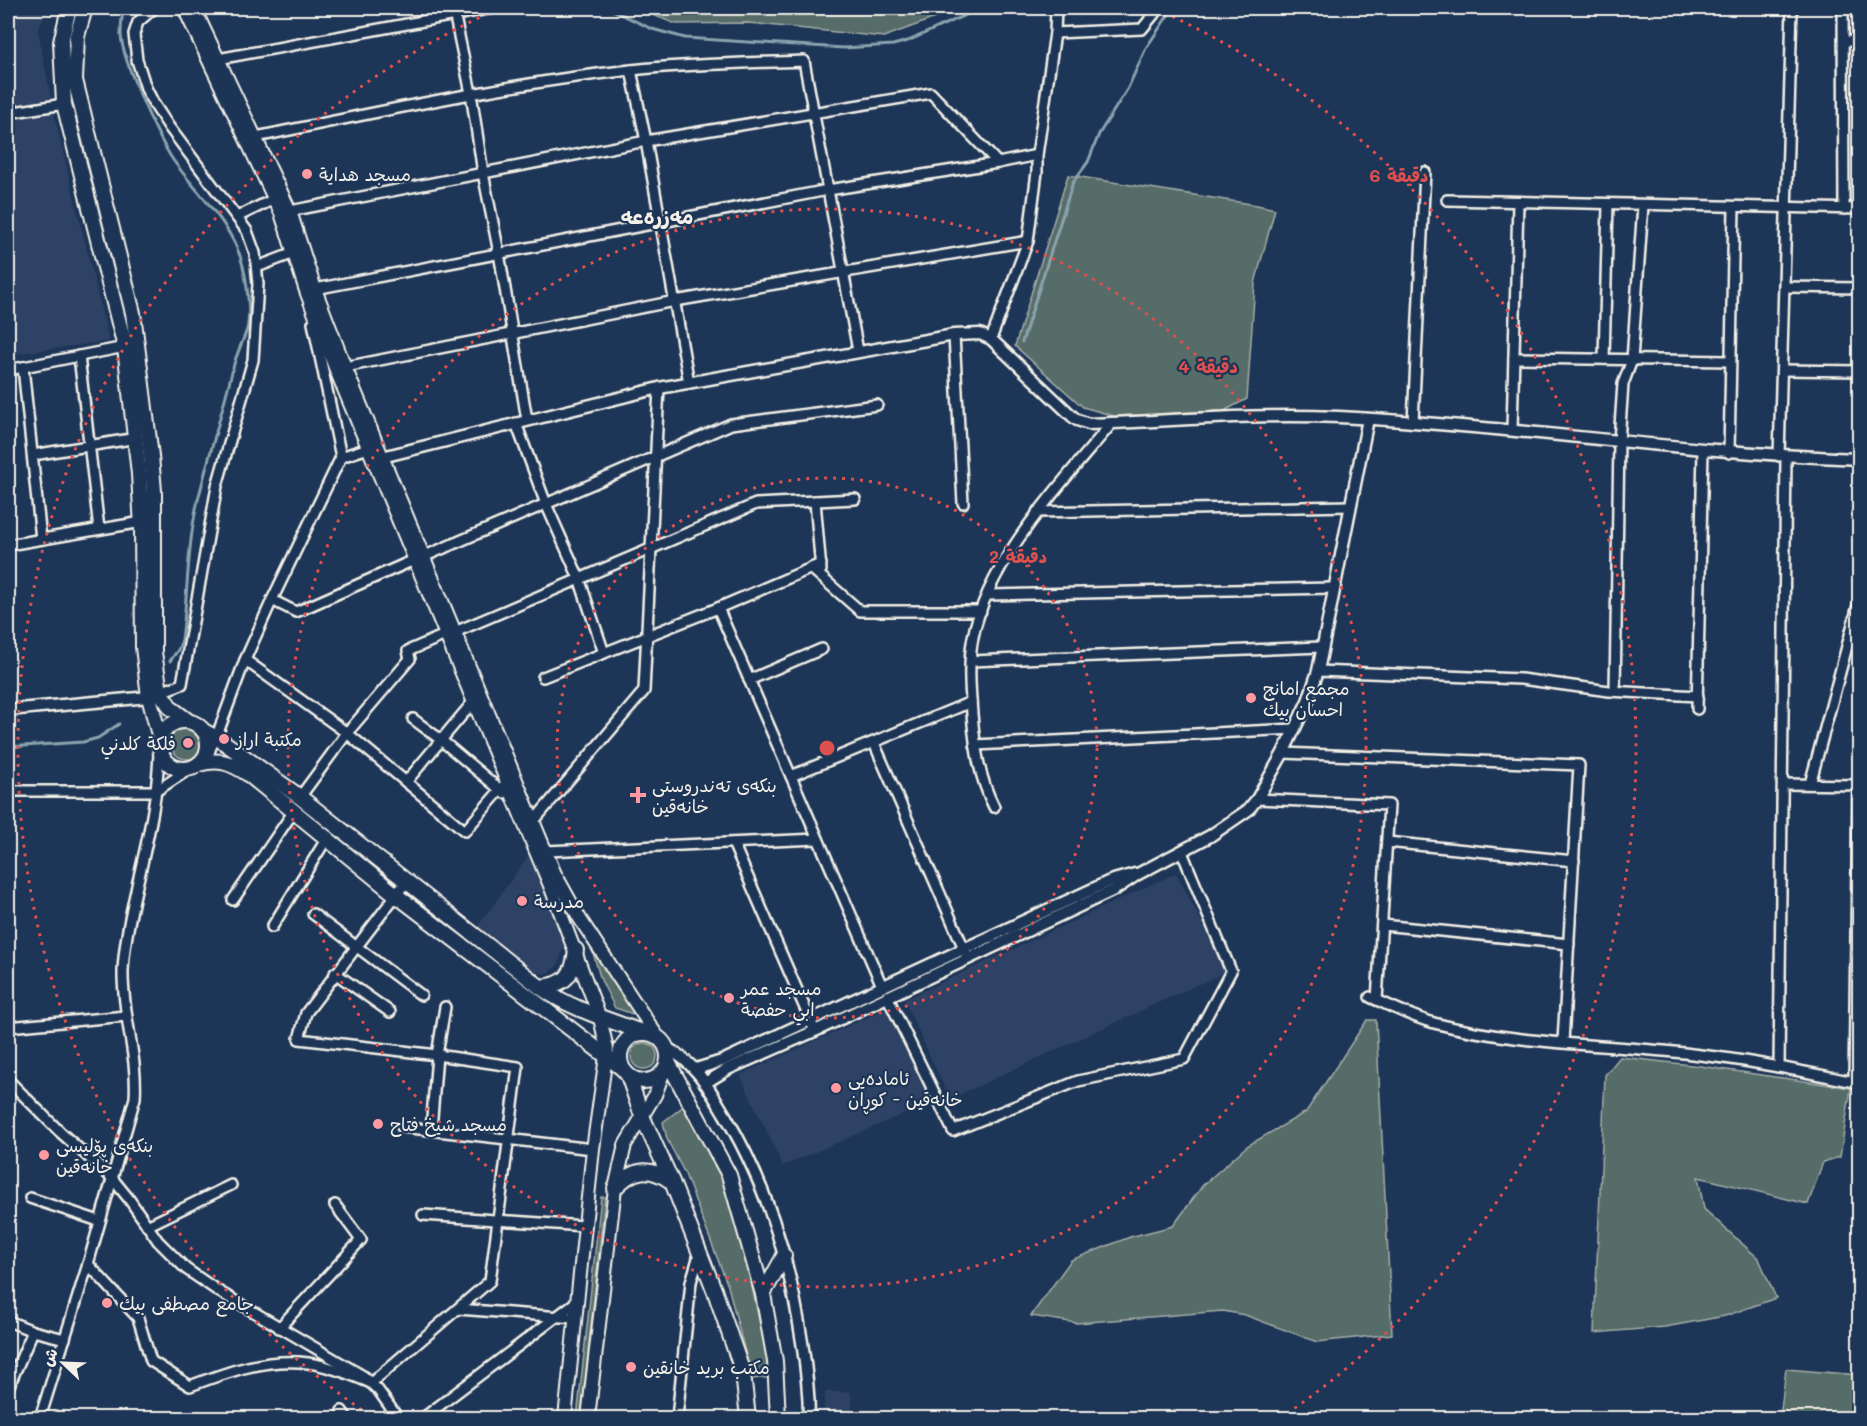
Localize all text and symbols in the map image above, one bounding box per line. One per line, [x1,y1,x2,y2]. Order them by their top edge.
place label: مسجد هداية [319,162,411,186]
text: 6 دقيقة [1370,163,1428,187]
marker: مسجد هداية [300,167,314,181]
district label: مەزرەعە [621,203,693,229]
text: 4 دقيقة [1178,354,1238,378]
text: 2 دقيقة [989,544,1047,568]
place label: مجمع امانج احسان بيك [1263,676,1349,721]
marker: مجمع امانج احسان بيك [1244,691,1258,705]
place label: مكتبة اراز [234,727,302,751]
place label: فلكة كلدني [101,731,176,760]
marker: مكتبة اراز [217,732,231,746]
marker: فلكة كلدني [181,736,195,750]
centre of rings [817,738,837,758]
place label: بنکەی تەندروستی خانەقین [652,773,777,818]
marker: بنکەی تەندروستی خانەقین [629,786,647,804]
place label: مدرسة [534,889,584,913]
marker: مدرسة [515,894,529,908]
place label: مسجد عمر ابي حفصة [739,976,821,1026]
marker: مسجد عمر ابي حفصة [722,991,736,1005]
place label: ئامادەیی خانەقین - کوڕان [848,1066,963,1115]
marker: ئامادەیی خانەقین - کوڕان [829,1081,843,1095]
place label: مسجد شيخ فتاح [390,1112,507,1137]
marker: مسجد شيخ فتاح [371,1117,385,1131]
place label: بنکەی پۆلیسی خانەقین [56,1133,153,1178]
marker: بنکەی پۆلیسی خانەقین [37,1148,51,1162]
place label: جامع مصطفى بيك [119,1291,254,1317]
marker: جامع مصطفى بيك [100,1296,114,1310]
north arrow [33,1333,93,1393]
text: ش [36,1345,62,1369]
place label: مكتب بريد خانقين [643,1355,770,1379]
marker: مكتب بريد خانقين [624,1360,638,1374]

